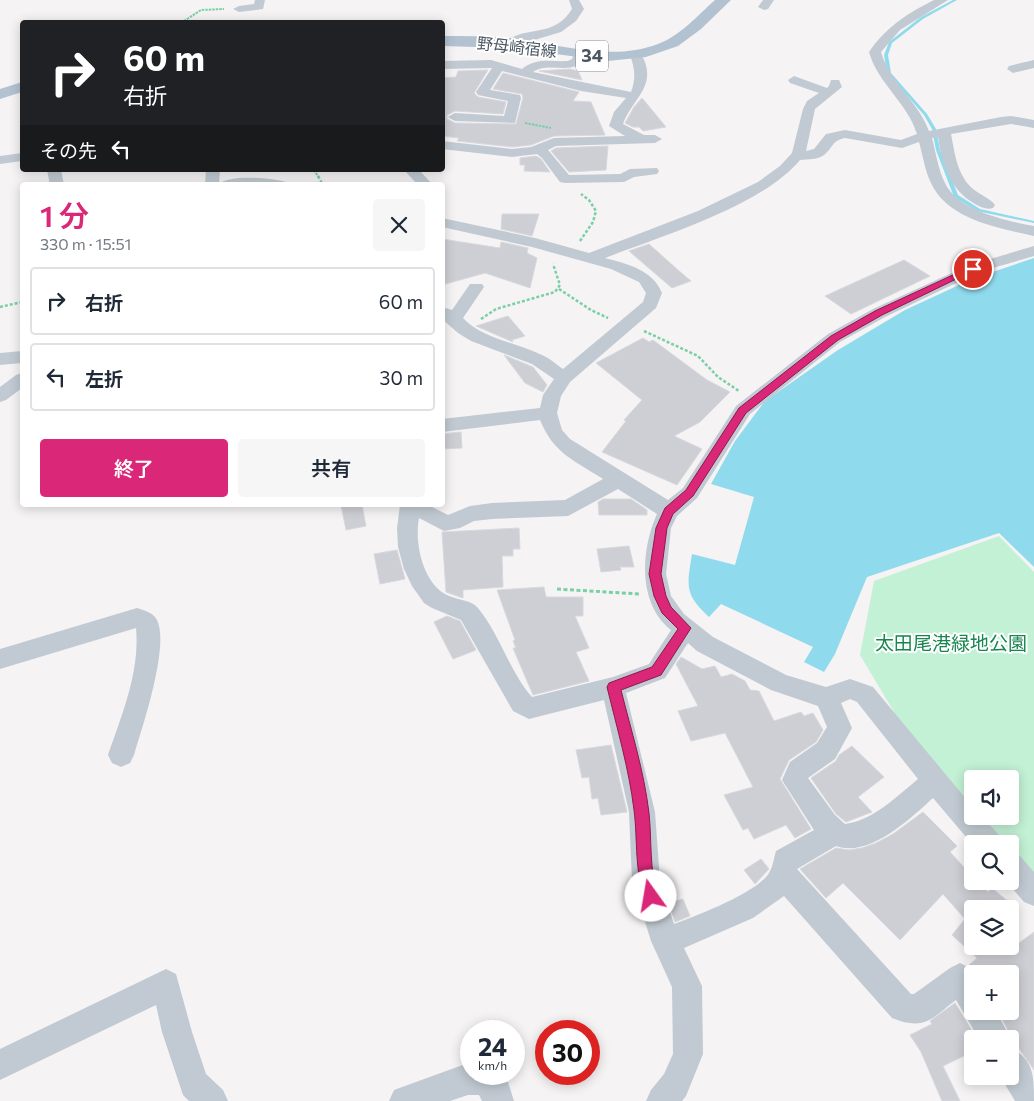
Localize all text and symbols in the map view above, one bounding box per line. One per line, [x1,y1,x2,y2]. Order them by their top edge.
street label: 野母崎宿線 [476,33,558,60]
text: 60 m [123,35,205,78]
icon: right [40,40,105,105]
road number: 34 [576,40,608,72]
text: 右折 [123,82,167,109]
icon: left [107,135,135,163]
text: その先 [40,139,97,162]
text: 1 分 [40,196,89,233]
button: close [373,199,425,251]
text: 330 m · 15:51 [40,234,131,253]
pin [952,248,994,290]
icon: arrive [959,255,987,283]
icon: right [42,287,70,315]
text: 60 m [379,290,423,313]
text: 右折 [85,291,123,314]
icon: left [42,363,70,391]
text: 30 m [380,366,423,389]
text: 左折 [85,367,123,390]
button: 終了 [40,439,228,497]
button: 共有 [238,439,425,497]
park label: 太田尾港緑地公園 [875,631,1027,654]
map controls [964,770,1019,1085]
button: sound [964,770,1019,825]
button: search [964,835,1019,890]
position arrow [624,869,676,921]
button: layers [964,900,1019,955]
button: + [964,965,1019,1020]
speed limit sign: 30 [535,1020,600,1085]
button: − [964,1030,1019,1085]
text: 24 [478,1031,507,1061]
text: km/h [478,1058,507,1072]

